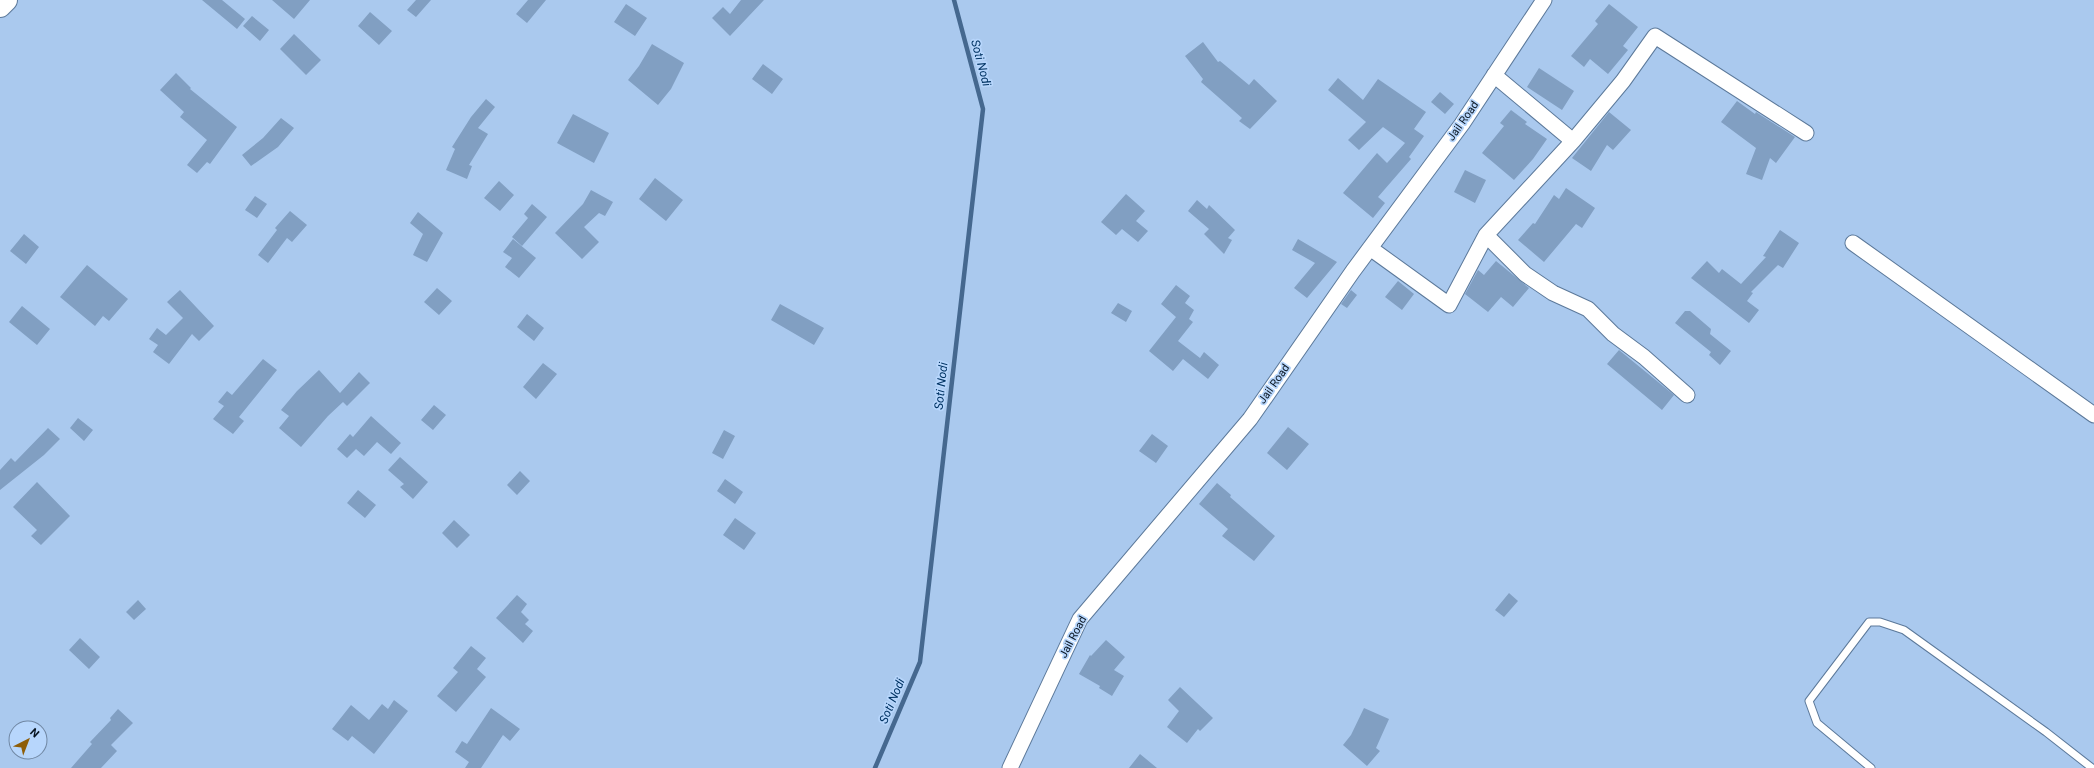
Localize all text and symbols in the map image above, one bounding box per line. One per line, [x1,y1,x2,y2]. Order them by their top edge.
water label: Soti Nodi [968,38,994,88]
street label: Jail Road [1445,99,1481,143]
water label: Soti Nodi [932,361,950,410]
street label: Jail Road [1256,362,1292,406]
street label: Jail Road [1057,614,1089,660]
water label: Soti Nodi [876,676,908,726]
north arrow [8,720,48,760]
text: N [27,726,42,741]

